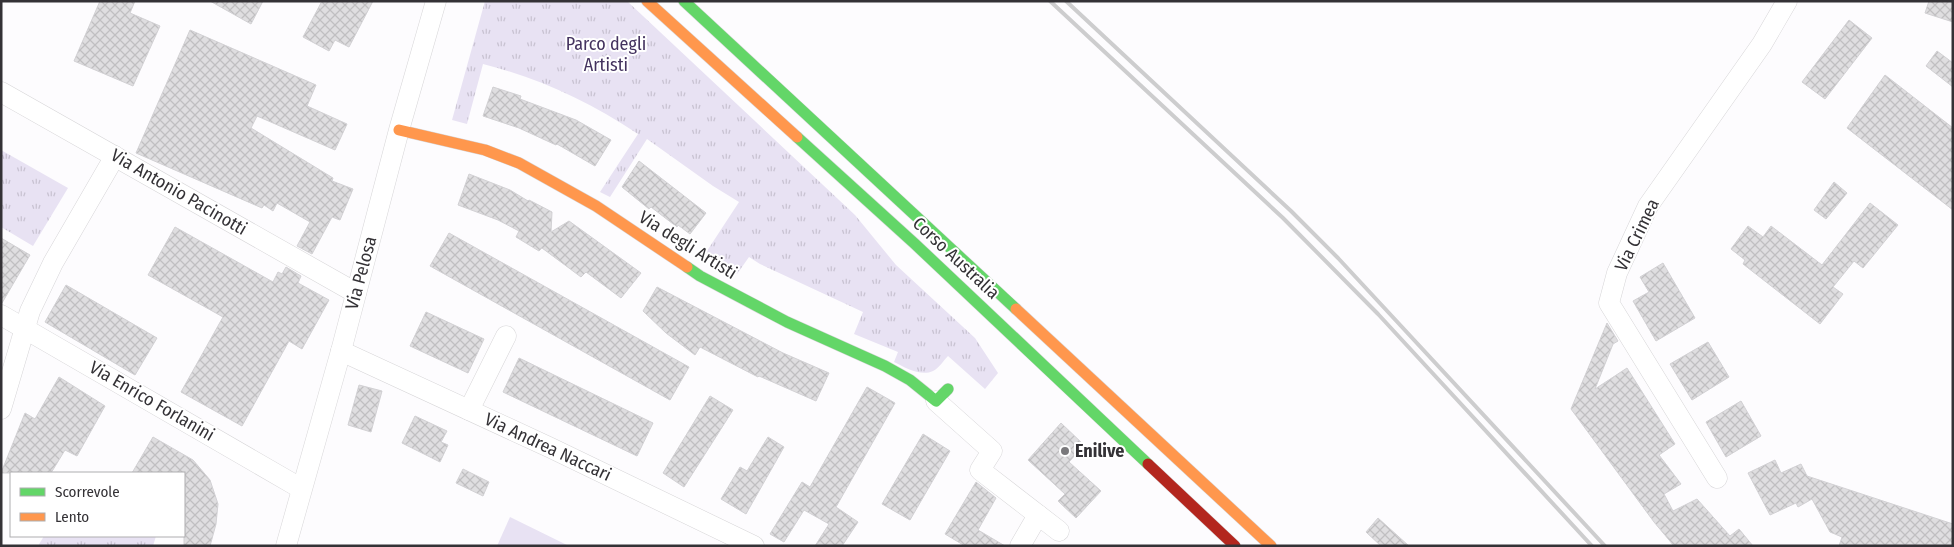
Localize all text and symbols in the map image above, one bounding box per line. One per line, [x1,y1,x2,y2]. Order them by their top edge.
park label: Parco degli Artisti [566,33,646,76]
street label: Via Antonio Pacinotti [107,144,251,240]
street label: Via Crimea [1610,195,1664,275]
street label: Via degli Artisti [635,206,741,284]
street label: Corso Australia [908,212,1004,304]
street label: Via Pelosa [341,234,381,312]
street label: Via Enrico Forlanini [85,356,219,446]
street label: Via Andrea Naccari [481,408,615,486]
place label: Enilive [1075,440,1124,462]
marker: Enilive [1059,445,1071,457]
legend [10,472,185,537]
text: Scorrevole [55,483,120,501]
text: Lento [55,508,89,526]

